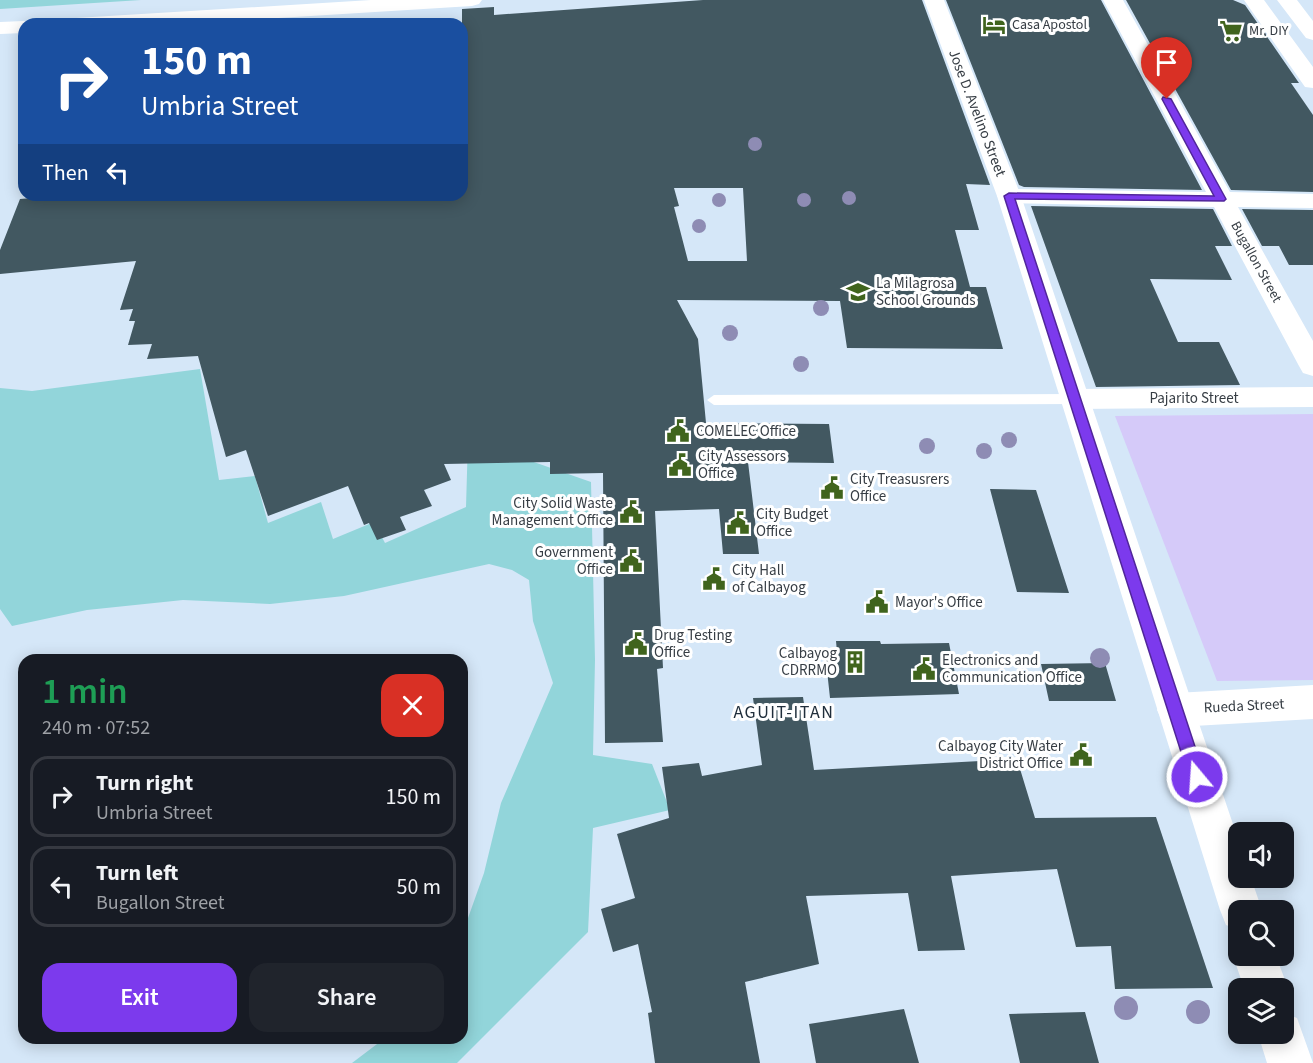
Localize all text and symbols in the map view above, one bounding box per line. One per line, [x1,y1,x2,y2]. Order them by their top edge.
hotel icon: Casa Apostol [981,12,1007,38]
place label: Casa Apostol [1012,15,1087,35]
supermarket icon: Mr. DIY [1218,18,1244,44]
place label: Mr. DIY [1249,21,1289,41]
text: 150 m [141,31,252,91]
pin [1141,37,1192,99]
icon: right [42,42,120,120]
street label: Jose D. Avelino Street [943,46,1011,180]
icon: arrive [1150,46,1183,79]
text: Umbria Street [141,87,298,126]
icon: left [101,156,134,189]
text: Then [42,157,89,189]
street label: Bugallon Street [1225,218,1287,306]
place label: La Milagrosa School Grounds [876,273,976,311]
school or university icon: La Milagrosa School Grounds [845,279,871,305]
street label: Pajarito Street [1149,388,1239,409]
public building icon: COMELEC Office [665,418,691,444]
place label: COMELEC Office [696,421,796,442]
place label: City Assessors Office [698,446,786,484]
public building icon: City Assessors Office [667,452,693,478]
place label: City Treasusrers Office [850,469,949,507]
public building icon: City Treasusrers Office [819,475,845,501]
place label: City Solid Waste Management Office [492,493,613,531]
public building icon: City Solid Waste Management Office [618,499,644,525]
place label: City Budget Office [756,504,828,542]
public building icon: City Budget Office [725,510,751,536]
place label: Government Office [535,542,613,580]
public building icon: Government Office [618,548,644,574]
place label: City Hall of Calbayog [732,560,806,598]
public building icon: City Hall of Calbayog [701,566,727,592]
public building icon: Mayor's Office [864,589,890,615]
place label: Mayor's Office [895,592,983,613]
place label: Drug Testing Office [654,625,733,663]
public building icon: Drug Testing Office [623,631,649,657]
place label: Calbayog CDRRMO [779,643,837,681]
building icon: Calbayog CDRRMO [842,649,868,675]
place label: Electronics and Communication Office [942,650,1082,688]
public building icon: Electronics and Communication Office [911,656,937,682]
text: 1 min [42,666,128,717]
button: close [381,674,444,737]
street label: Rueda Street [1203,693,1285,719]
district label: AGUIT-ITAN [733,700,835,725]
text: 240 m · 07:52 [42,714,150,742]
place label: Calbayog City Water District Office [938,736,1064,774]
public building icon: Calbayog City Water District Office [1068,742,1094,768]
position arrow [1165,745,1229,809]
text: Turn right [96,767,193,799]
icon: right [45,780,78,813]
text: 150 m [386,781,441,813]
text: Umbria Street [96,799,213,827]
map controls [1228,822,1294,1044]
button: sound [1228,822,1294,888]
text: Turn left [96,857,178,889]
icon: left [45,870,78,903]
text: 50 m [396,871,441,903]
text: Bugallon Street [96,889,225,917]
button: search [1228,900,1294,966]
button: Exit [42,963,237,1032]
button: Share [249,963,444,1032]
button: layers [1228,978,1294,1044]

